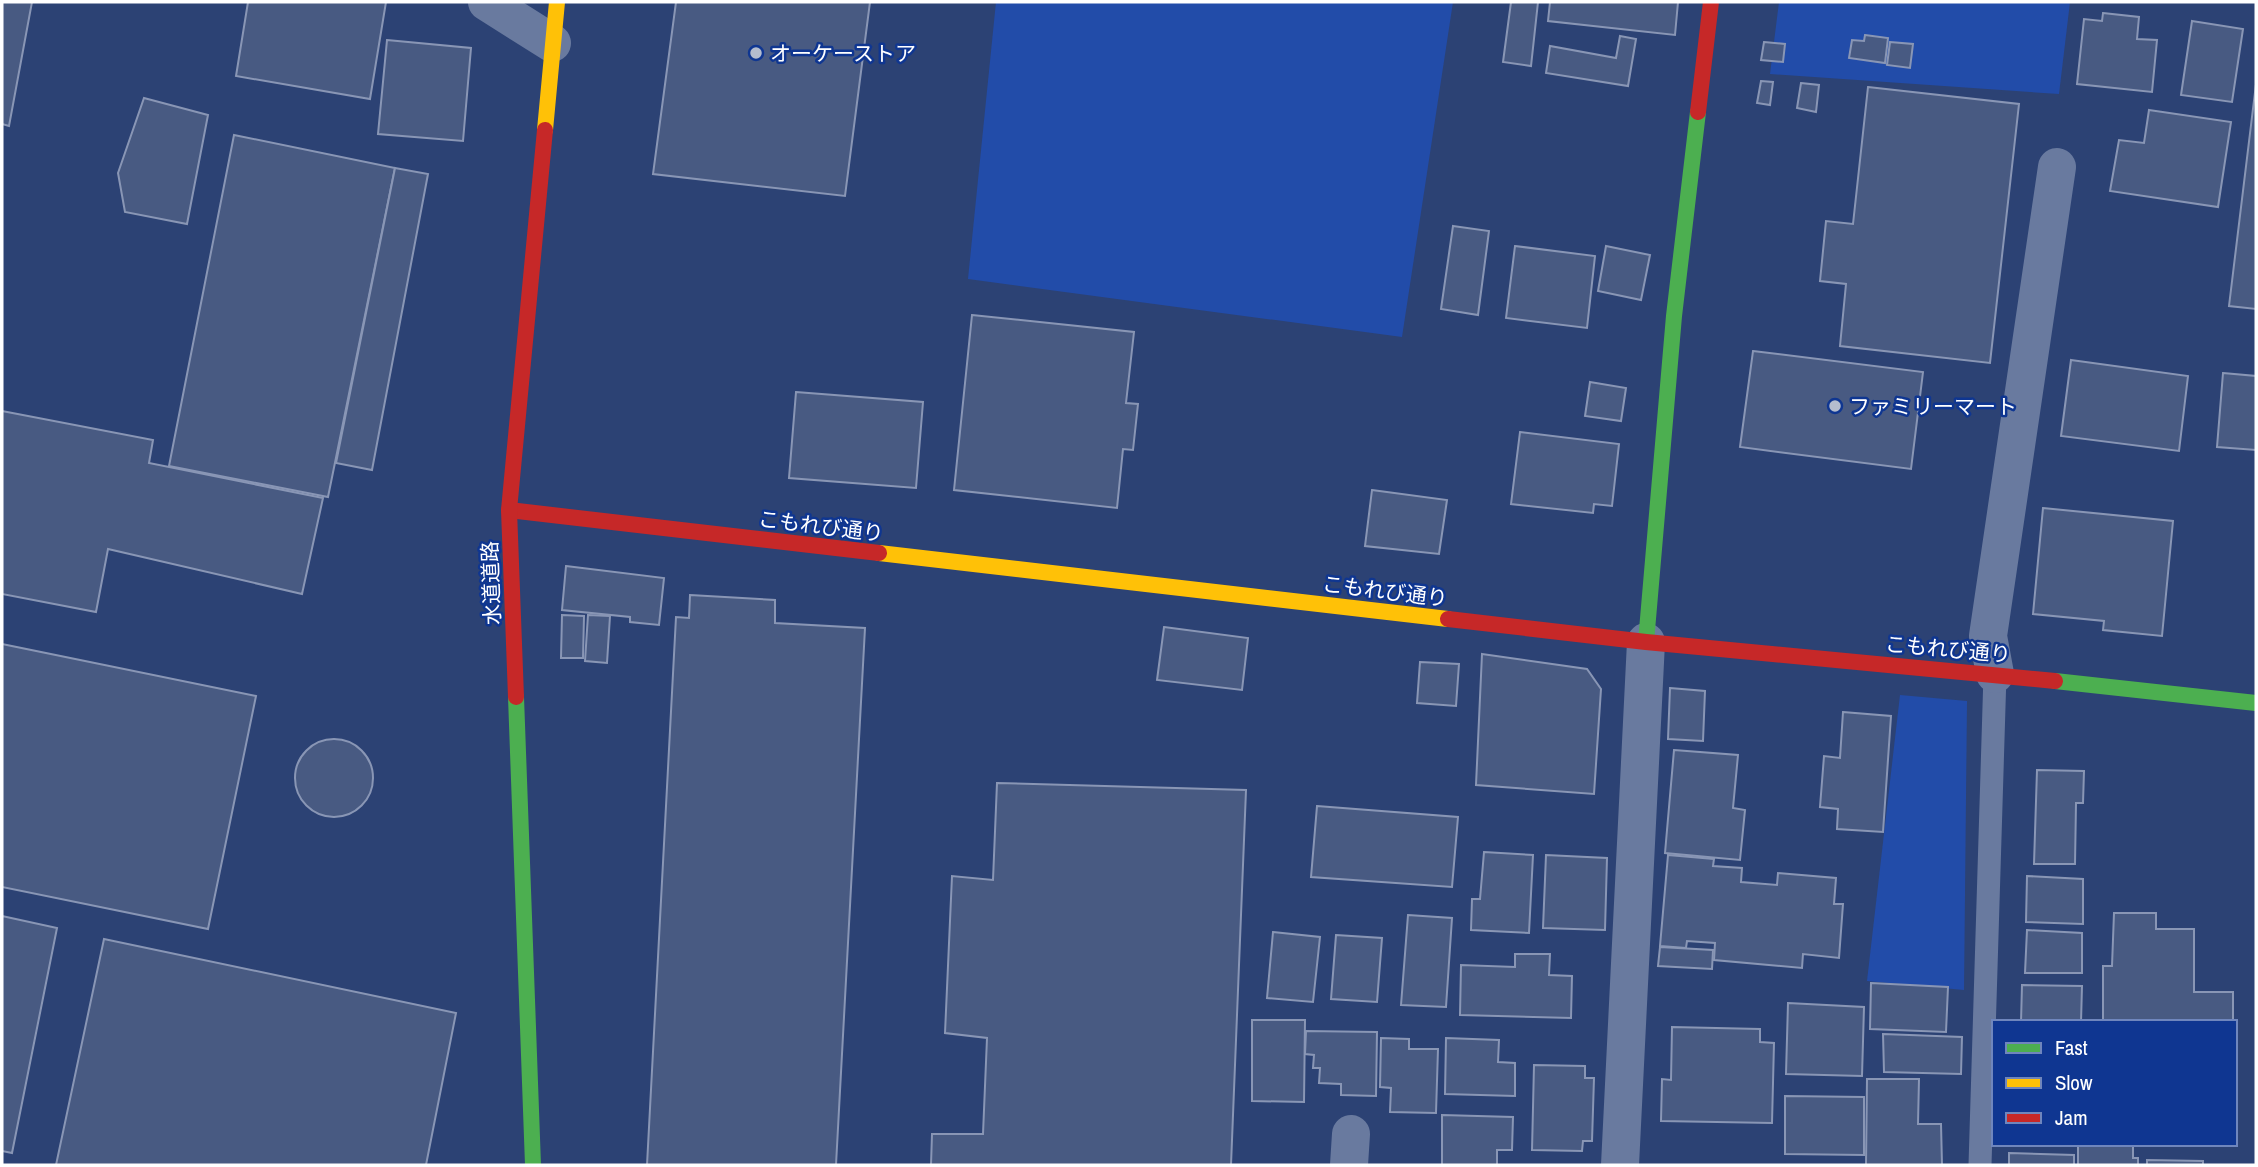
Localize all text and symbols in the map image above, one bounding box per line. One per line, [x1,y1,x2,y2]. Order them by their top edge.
place label: オーケーストア [770,39,916,68]
marker: オーケーストア [748,45,764,61]
place label: ファミリーマート [1849,392,2017,421]
marker: ファミリーマート [1827,398,1843,414]
street label: こもれび通り [757,504,885,548]
street label: 水道道路 [475,541,507,625]
street label: こもれび通り [1321,569,1449,613]
street label: こもれび通り [1884,629,2012,669]
legend [1992,1020,2237,1146]
text: Fast [2055,1033,2088,1062]
text: Slow [2055,1068,2093,1097]
text: Jam [2055,1103,2088,1132]

